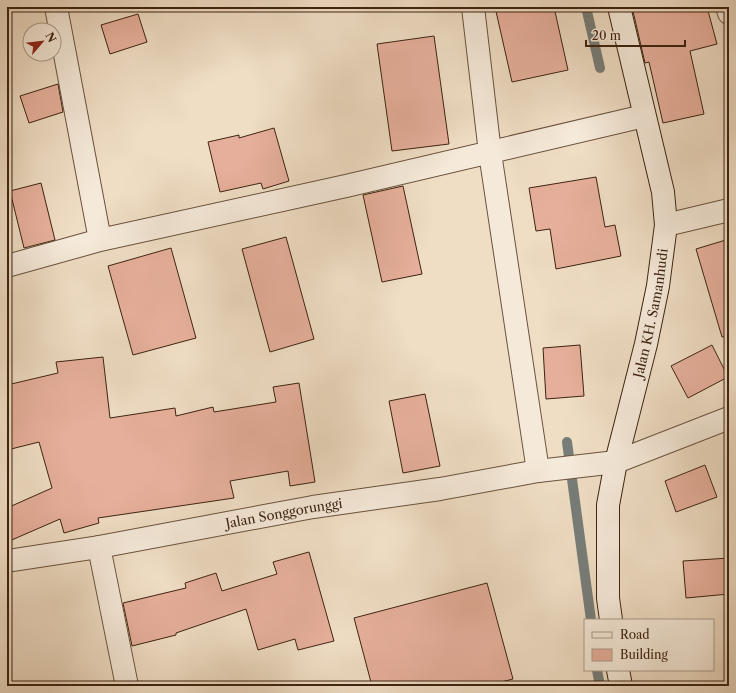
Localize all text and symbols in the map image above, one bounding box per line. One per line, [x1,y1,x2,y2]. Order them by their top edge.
north arrow [22,22,62,62]
scale bar [586,22,685,48]
text: 20 m [592,28,621,43]
text: N [42,30,59,45]
street label: Jalan KH. Samanhudi [629,247,671,381]
street label: Jalan Songgorunggi [222,495,343,532]
legend [584,619,714,671]
text: Road [620,627,650,642]
text: Building [620,647,668,662]

